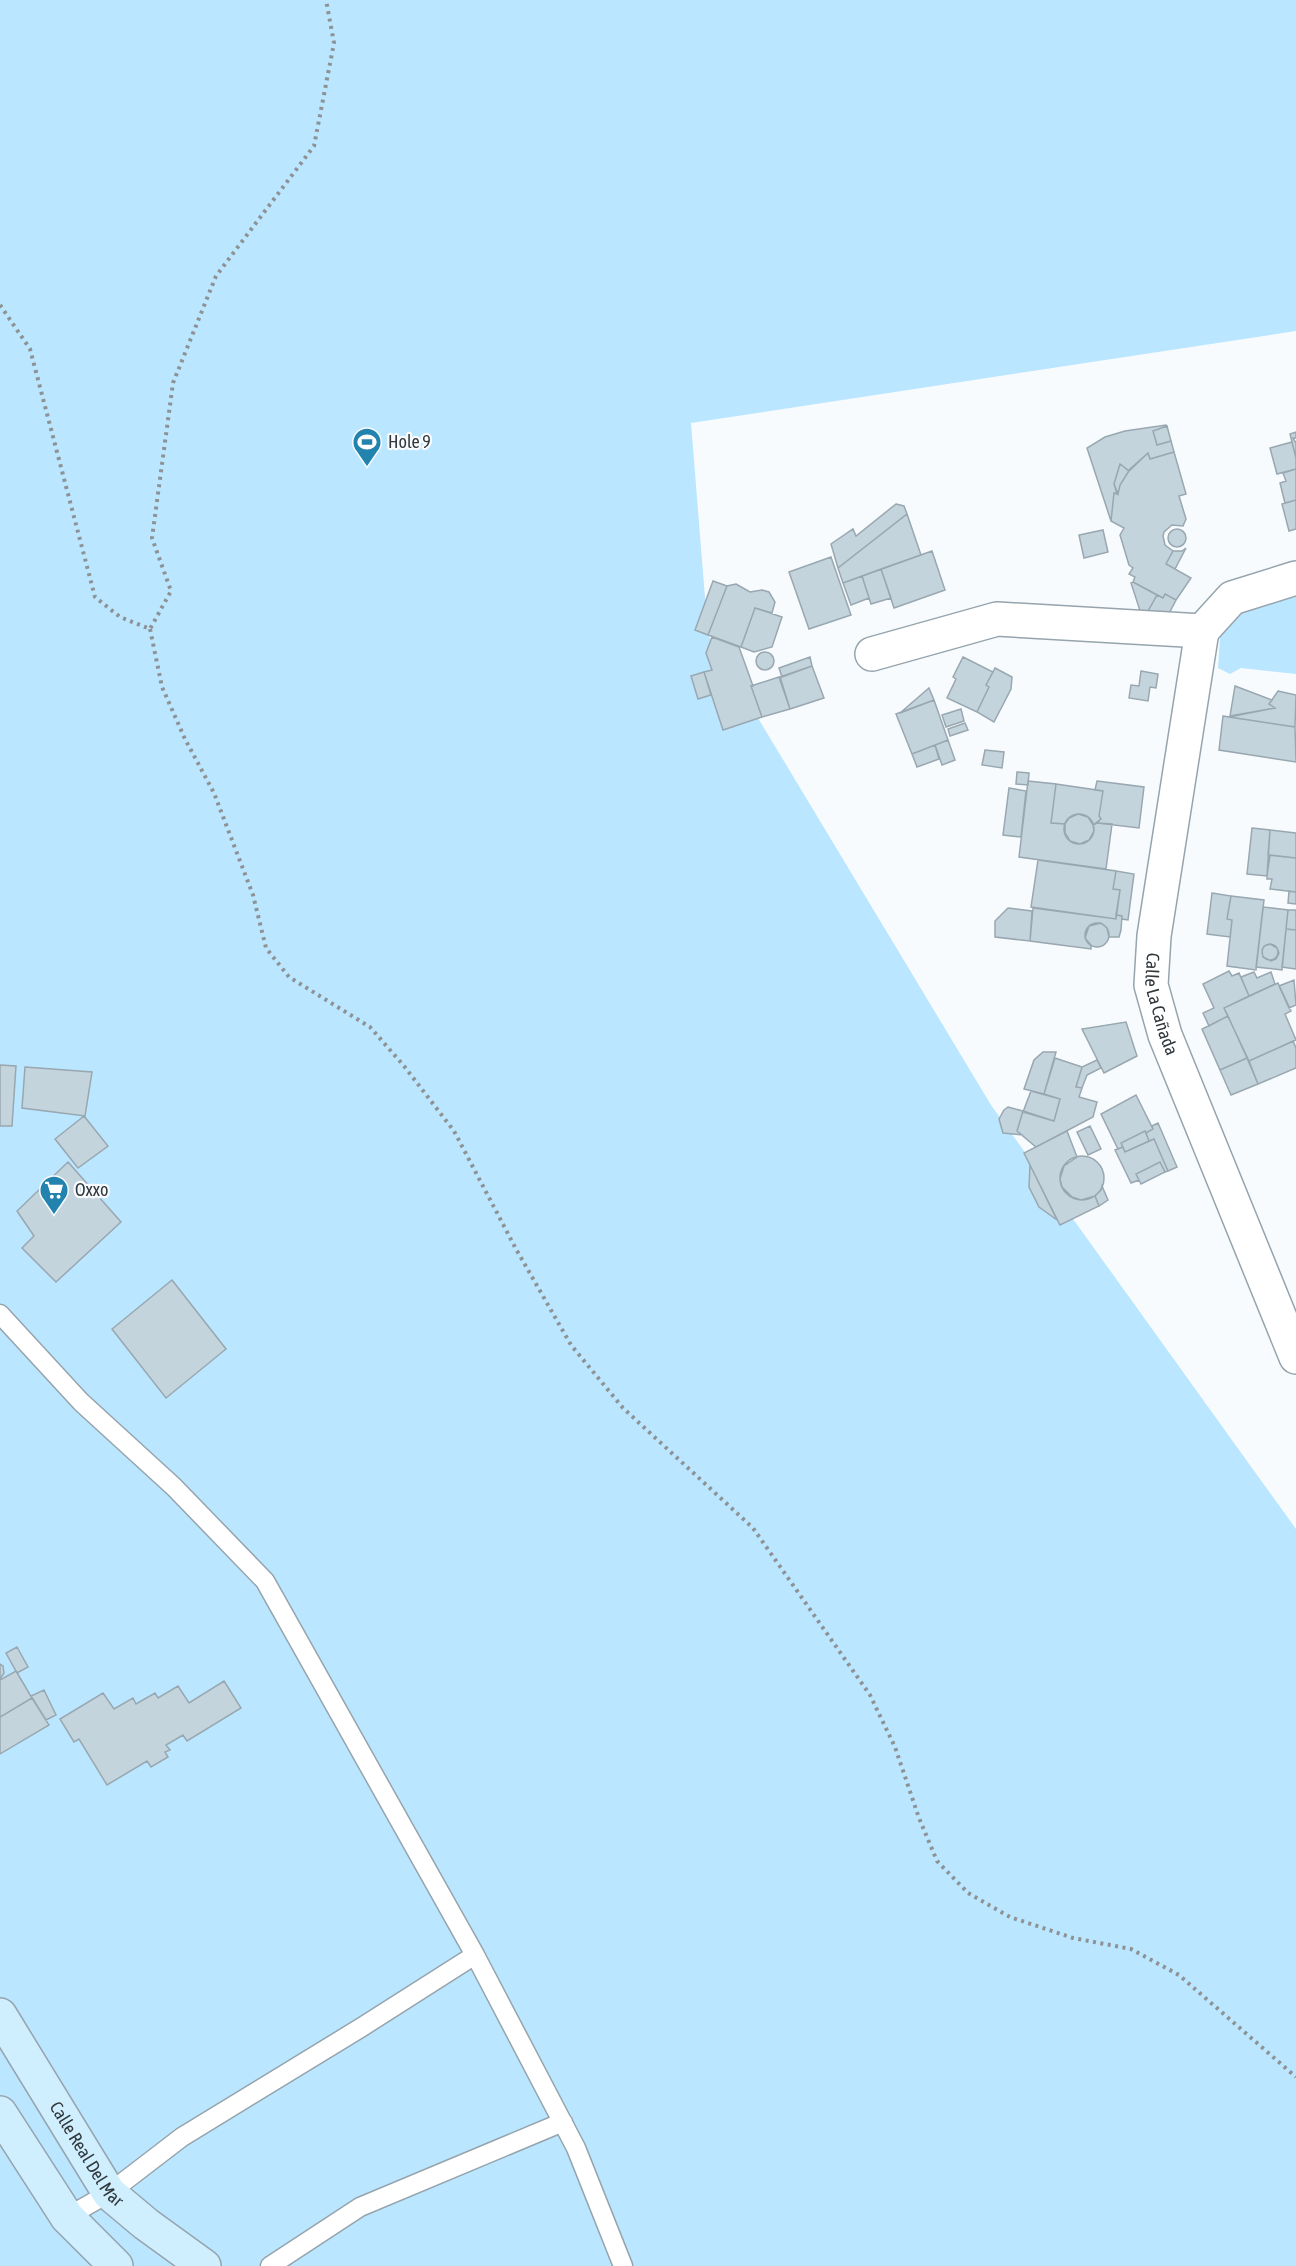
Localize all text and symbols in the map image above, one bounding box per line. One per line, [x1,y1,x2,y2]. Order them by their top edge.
sports icon: Hole 9 [351,426,383,468]
place label: Hole 9 [388,431,431,452]
street label: Calle La Cañada [1141,952,1183,1058]
supermarket icon: Oxxo [38,1174,70,1216]
place label: Oxxo [75,1179,108,1200]
street label: Calle Real Del Mar [46,2098,129,2211]

